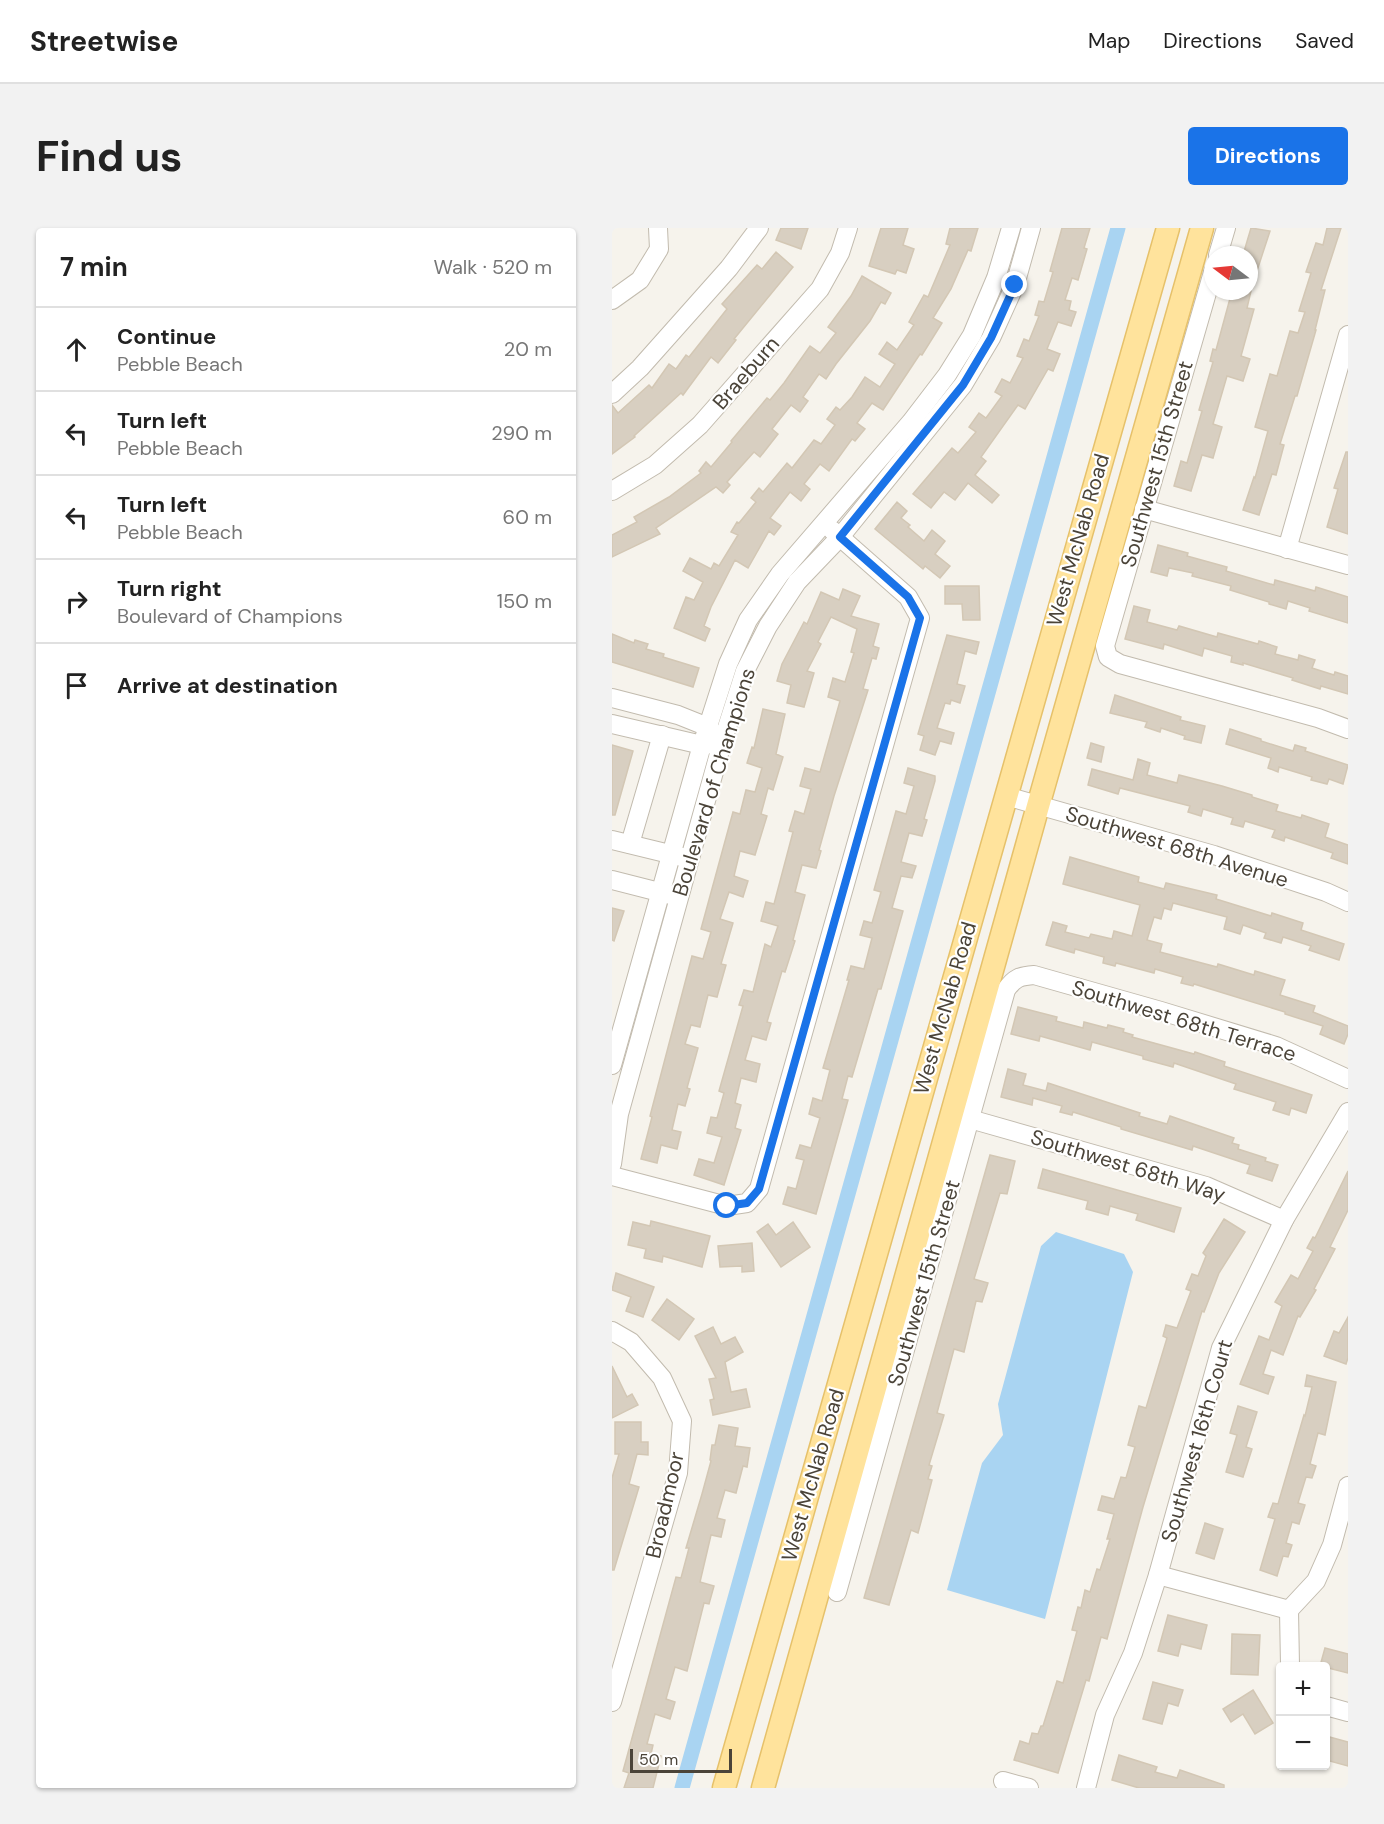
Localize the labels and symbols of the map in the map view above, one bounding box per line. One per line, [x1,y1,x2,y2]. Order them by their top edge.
north arrow [1204,246,1258,300]
route end [1001,271,1027,297]
street label: Braeburn [706,330,786,416]
street label: Southwest 15th Street [1114,358,1200,570]
street label: West McNab Road [1040,450,1116,630]
street label: Boulevard of Champions [666,665,762,899]
street label: Southwest 68th Avenue [1062,800,1292,894]
street label: West McNab Road [907,918,983,1098]
street label: Southwest 68th Terrace [1068,974,1300,1068]
street label: Southwest 68th Way [1027,1123,1229,1209]
street label: Southwest 15th Street [881,1177,967,1389]
route start [713,1192,739,1218]
street label: Southwest 16th Court [1155,1336,1239,1546]
street label: West McNab Road [775,1385,851,1565]
street label: Broadmoor [639,1449,691,1561]
scale bar [630,1746,732,1774]

